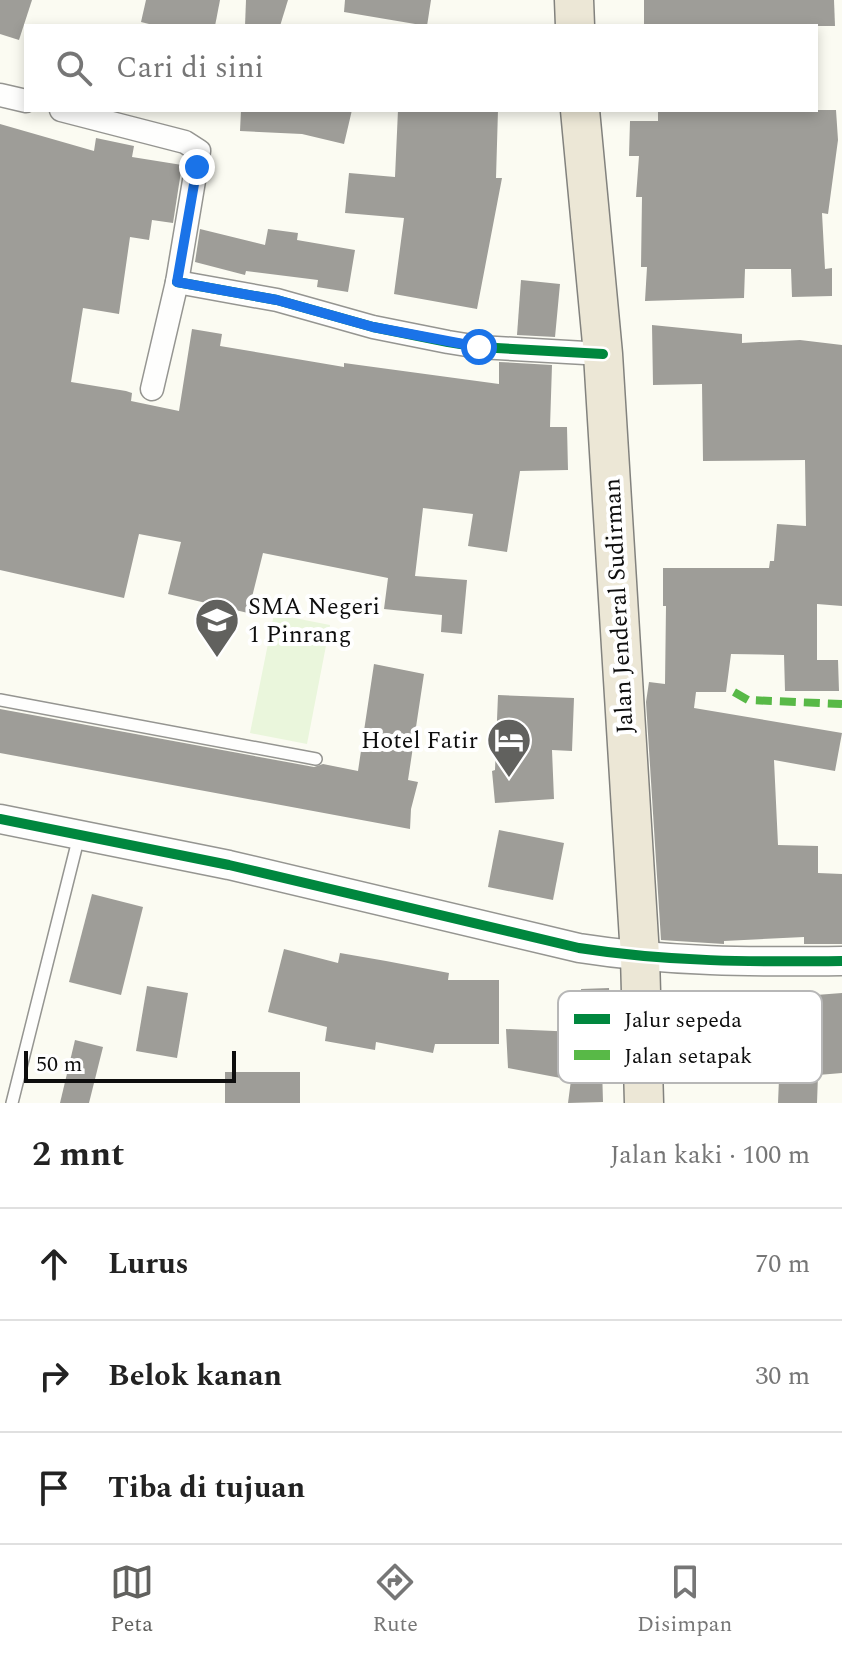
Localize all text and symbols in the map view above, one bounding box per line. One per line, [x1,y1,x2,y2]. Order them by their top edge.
search box [24,24,818,112]
text: Cari di sini [116,45,264,91]
icon: search [52,46,96,90]
route end [179,149,215,185]
route start [461,329,497,365]
street label: Jalan Jenderal Sudirman [594,477,644,735]
place label: SMA Negeri 1 Pinrang [248,589,380,653]
school or university icon: SMA Negeri 1 Pinrang [193,596,241,659]
hotel icon: Hotel Fatir [485,716,533,779]
place label: Hotel Fatir [361,723,478,759]
legend [558,991,822,1083]
text: Jalur sepeda [624,1004,742,1037]
text: Jalan setapak [624,1040,752,1073]
scale bar [24,1047,236,1083]
text: 50 m [36,1048,82,1081]
text: 2 mnt [32,1129,124,1181]
text: Jalan kaki · 100 m [610,1135,810,1175]
text: Lurus [108,1241,189,1287]
icon: ahead [32,1242,76,1286]
text: 70 m [755,1244,810,1284]
text: Belok kanan [108,1353,282,1399]
icon: right [32,1354,76,1398]
text: 30 m [755,1356,810,1396]
text: Tiba di tujuan [108,1465,305,1511]
icon: arrive [32,1466,76,1510]
tab: Peta [110,1560,154,1641]
tab: Rute [373,1560,418,1641]
tab: Disimpan [637,1560,732,1641]

